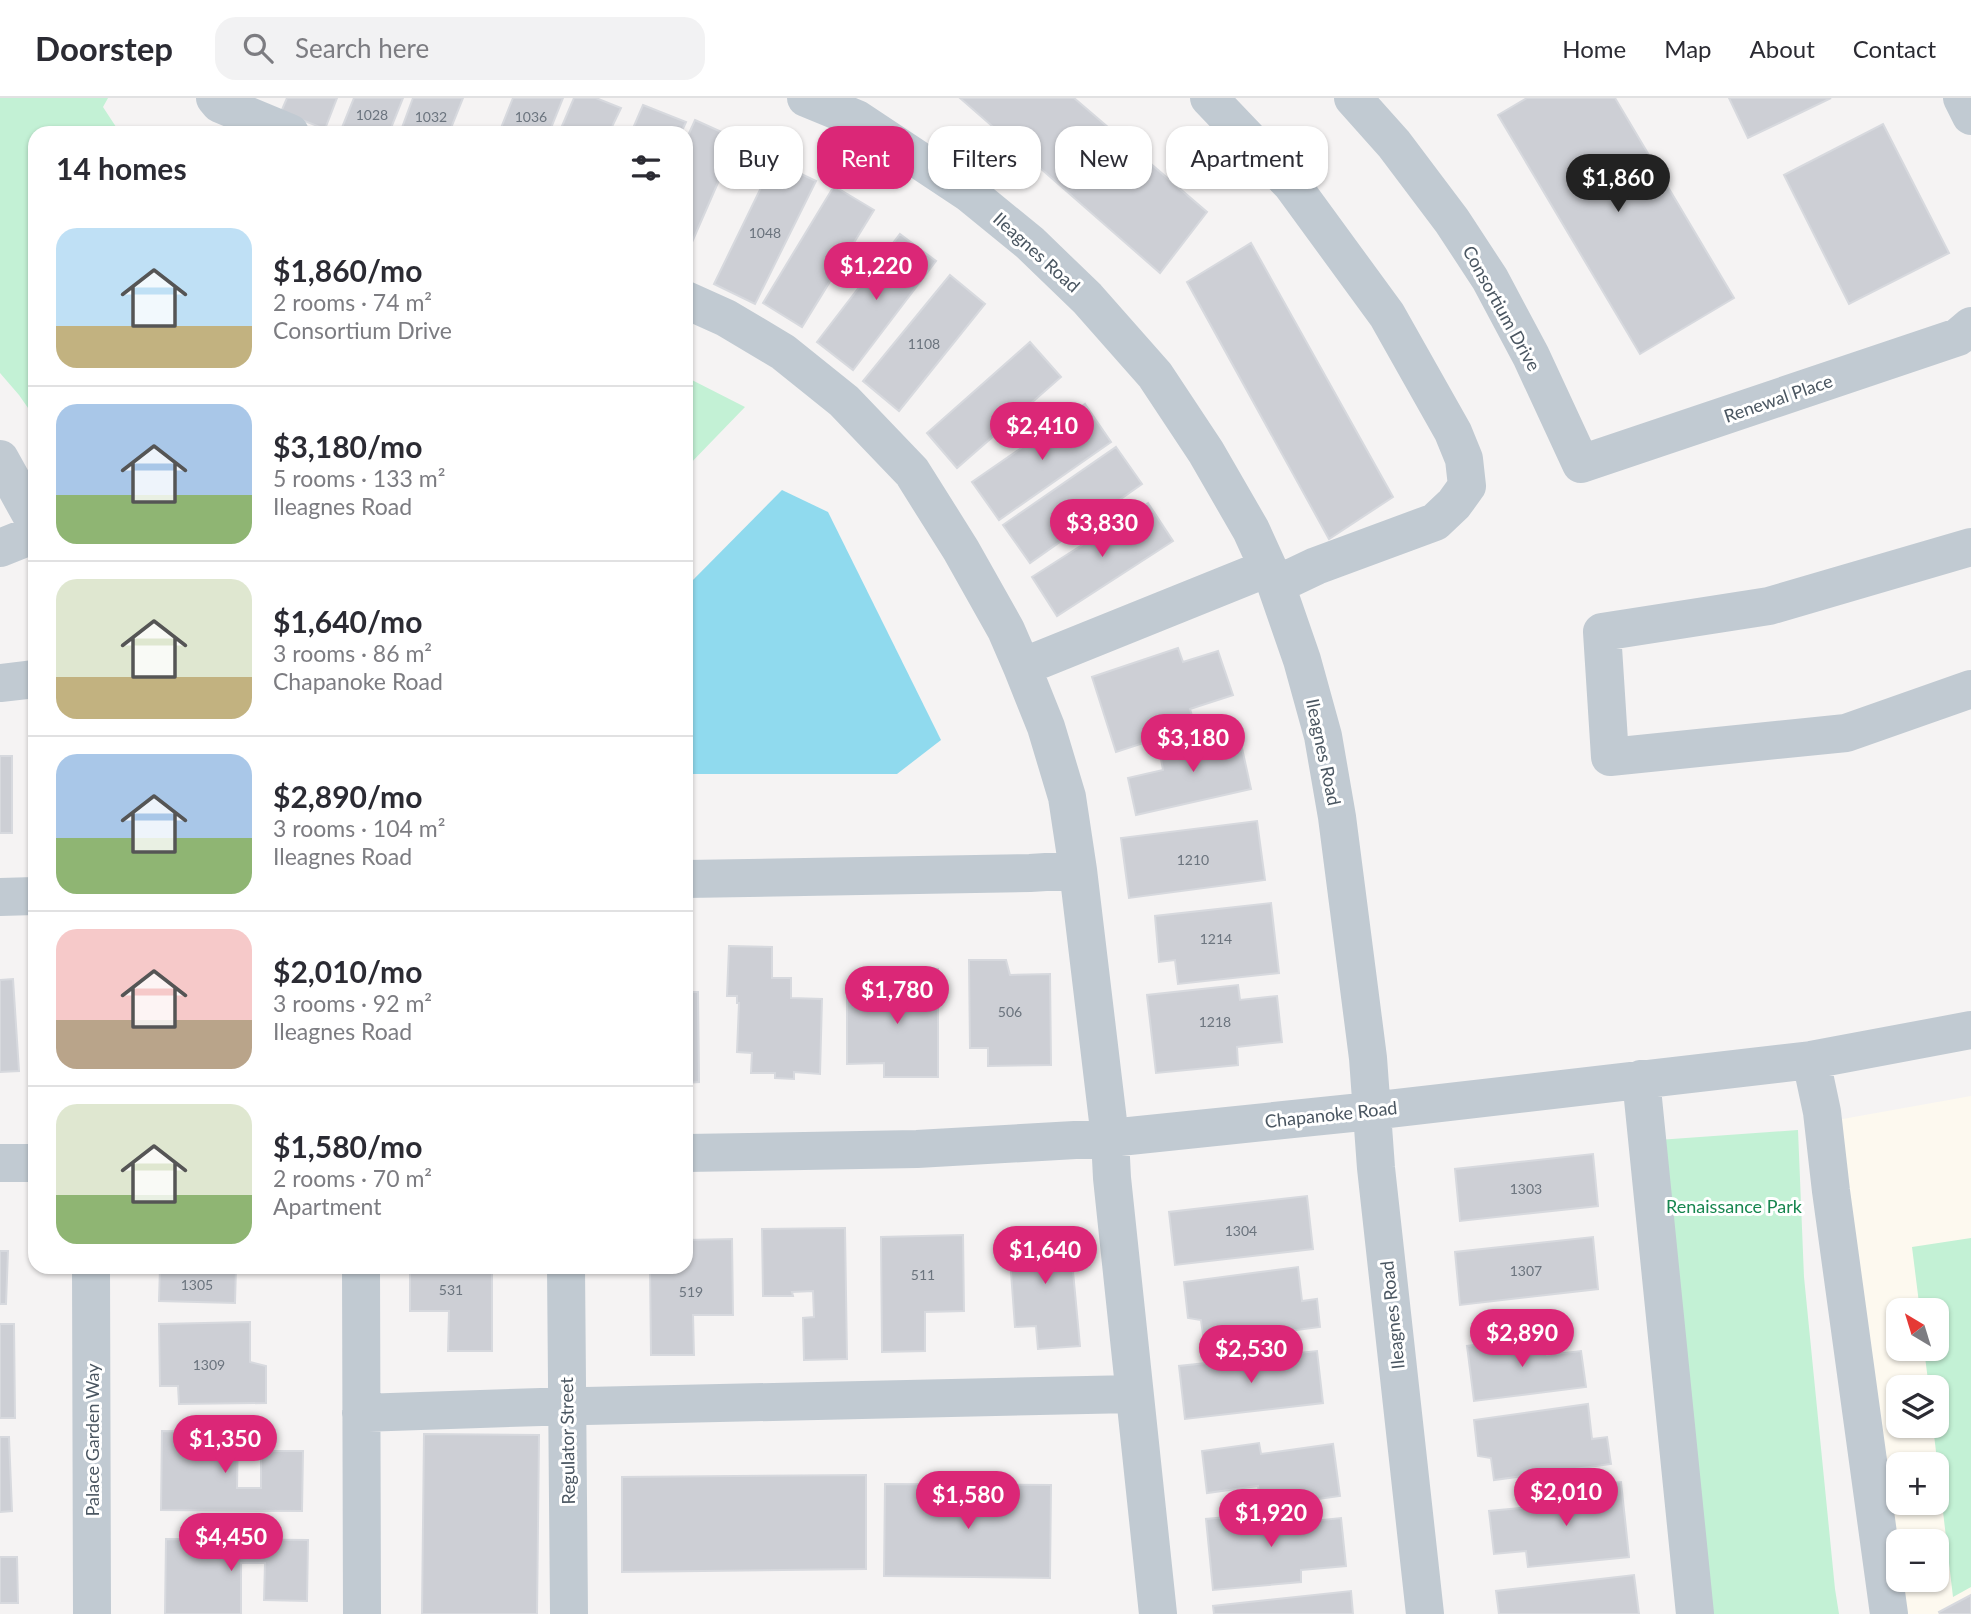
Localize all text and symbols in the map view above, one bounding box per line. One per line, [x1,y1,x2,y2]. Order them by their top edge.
search box [215,17,705,80]
text: Doorstep [35,28,173,68]
icon: search [239,29,277,67]
text: Search here [295,32,429,64]
text: Home [1562,34,1626,63]
text: Map [1664,34,1712,63]
text: About [1750,34,1815,63]
text: Contact [1853,34,1936,63]
house number: 1028 [356,106,388,123]
house number: 1032 [415,108,447,125]
house number: 1036 [515,108,547,125]
chip: Buy [714,126,803,189]
chip: Rent [817,126,914,189]
chip: Filters [928,126,1041,189]
chip: New [1055,126,1152,189]
chip: Apartment [1166,126,1328,189]
icon: filters [627,149,665,187]
text: 14 homes [56,150,187,186]
pin: $1,860 [1561,155,1675,214]
text: $1,860 [1582,163,1654,191]
street label: Ileagnes Road [989,207,1085,297]
house number: 1048 [749,224,781,241]
street label: Consortium Drive [1458,241,1546,375]
pin: $1,220 [819,242,933,302]
text: $1,220 [840,251,912,279]
text: $1,860/mo [273,252,422,288]
icon: home [112,256,196,340]
text: 2 rooms · 74 m² [273,288,432,316]
text: Consortium Drive [273,316,452,344]
house number: 1108 [908,335,940,352]
street label: Renewal Place [1721,369,1835,427]
pin: $2,410 [985,402,1099,462]
text: $2,410 [1006,411,1078,439]
text: $3,180/mo [273,428,422,464]
icon: home [112,432,196,516]
text: 5 rooms · 133 m² [273,464,445,492]
text: Ileagnes Road [273,492,412,520]
pin: $3,830 [1045,500,1159,559]
text: $3,830 [1066,508,1138,536]
text: $1,640/mo [273,603,422,639]
icon: home [112,607,196,691]
text: 3 rooms · 86 m² [273,639,432,667]
text: Chapanoke Road [273,667,443,695]
street label: Ileagnes Road [1302,696,1346,808]
pin: $3,180 [1136,714,1250,774]
text: $3,180 [1157,723,1229,751]
text: $2,890/mo [273,778,422,814]
icon: home [112,782,196,866]
text: 3 rooms · 104 m² [273,814,445,842]
text: Ileagnes Road [273,842,412,870]
house number: 1210 [1177,851,1209,868]
house number: 1214 [1200,930,1232,947]
text: $2,010/mo [273,953,422,989]
icon: home [112,957,196,1041]
pin: $1,780 [840,967,954,1026]
text: $1,780 [861,975,933,1003]
text: 3 rooms · 92 m² [273,989,432,1017]
house number: 506 [998,1003,1022,1020]
house number: 1218 [1199,1013,1231,1030]
text: Ileagnes Road [273,1017,412,1045]
street label: Chapanoke Road [1264,1096,1398,1132]
text: $1,580/mo [273,1128,422,1164]
icon: home [112,1132,196,1216]
text: 2 rooms · 70 m² [273,1164,432,1192]
house number: 1303 [1510,1180,1542,1197]
text: Apartment [273,1192,381,1220]
park label: Renaissance Park [1666,1195,1803,1217]
house number: 1304 [1225,1222,1257,1239]
pin: $1,640 [988,1226,1102,1286]
text: $1,640 [1009,1235,1081,1263]
street label: Ileagnes Road [1375,1260,1409,1370]
house number: 1307 [1510,1262,1542,1279]
house number: 511 [911,1266,935,1283]
house number: 1305 [181,1276,213,1293]
house number: 531 [439,1281,463,1298]
house number: 519 [679,1283,703,1300]
north arrow [1886,1298,1950,1362]
map controls [1886,1298,1949,1592]
pin: $2,890 [1465,1310,1579,1369]
text: $2,890 [1486,1318,1558,1346]
pin: $2,530 [1194,1326,1308,1385]
text: $2,530 [1215,1334,1287,1362]
house number: 1309 [193,1356,225,1373]
street label: Palace Garden Way [81,1363,103,1517]
button: layers [1886,1375,1949,1438]
street label: Regulator Street [555,1377,579,1505]
pin: $1,350 [168,1416,282,1475]
text: $1,350 [189,1424,261,1452]
button: + [1886,1452,1949,1515]
pin: $2,010 [1509,1468,1623,1528]
pin: $1,580 [911,1472,1025,1531]
text: $2,010 [1530,1477,1602,1505]
text: $1,580 [932,1480,1004,1508]
pin: $1,920 [1214,1490,1328,1549]
text: $1,920 [1235,1498,1307,1526]
pin: $4,450 [174,1514,288,1573]
text: $4,450 [195,1522,267,1550]
button: − [1886,1529,1949,1592]

